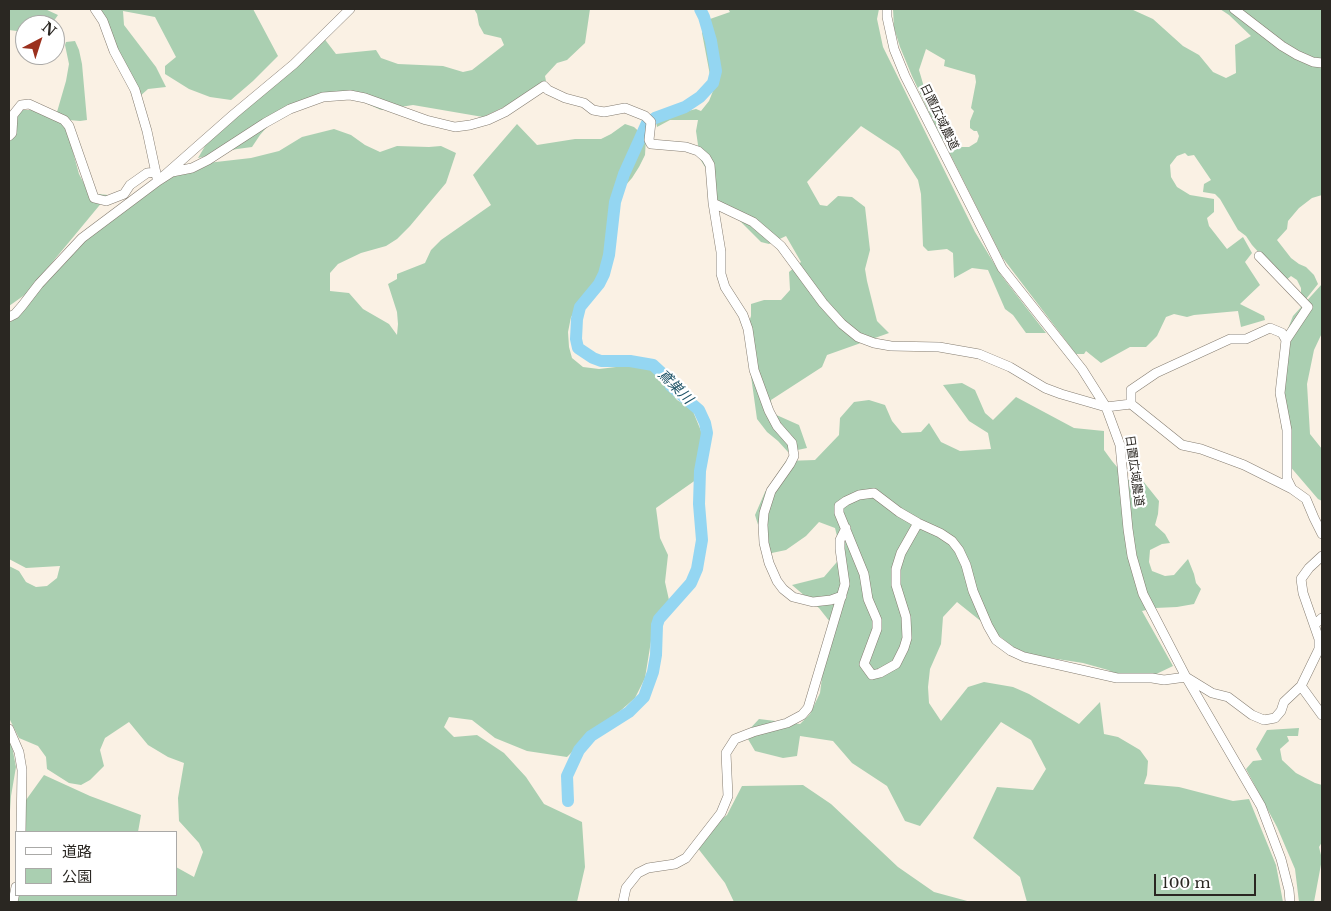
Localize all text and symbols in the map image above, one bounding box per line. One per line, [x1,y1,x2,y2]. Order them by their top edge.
north arrow [15,15,65,65]
text: N [38,18,60,40]
street label: 日置広域農道 [917,81,961,153]
water label: 鳶巣川 [654,366,696,408]
street label: 日置広域農道 [1122,434,1146,508]
legend [15,831,178,896]
text: 道路 [62,842,92,861]
scale bar [1156,864,1258,896]
text: 公園 [62,867,92,886]
text: 100 m [1162,873,1211,892]

